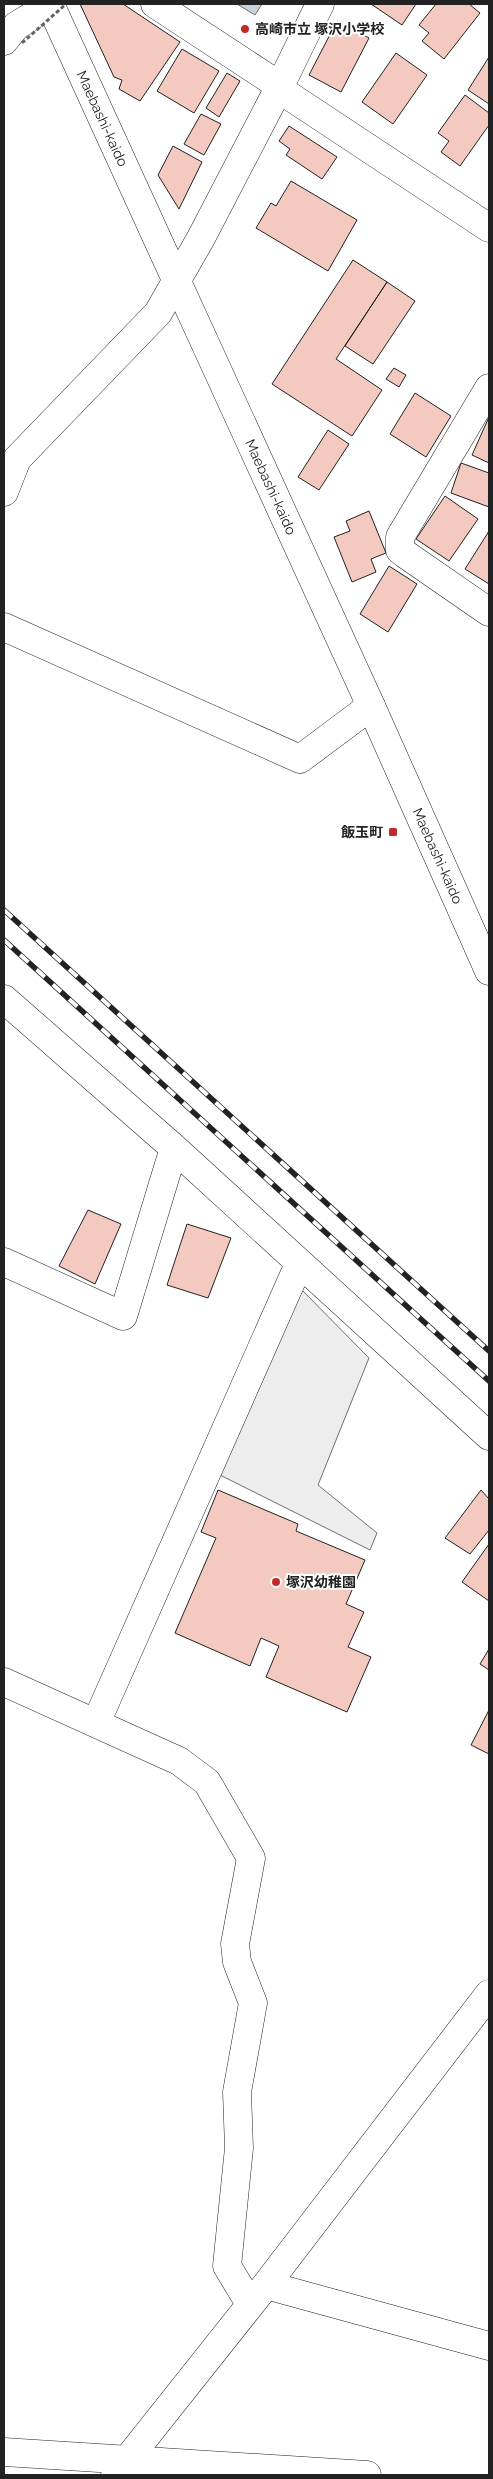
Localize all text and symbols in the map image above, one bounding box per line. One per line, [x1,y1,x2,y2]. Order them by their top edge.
place label: 高崎市立 塚沢小学校 [255,21,384,37]
marker: 高崎市立 塚沢小学校 [239,23,251,35]
street label: Maebashi-kaido [74,68,131,169]
street label: Maebashi-kaido [242,437,300,537]
street label: Maebashi-kaido [409,805,466,906]
place label: 飯玉町 [341,824,383,840]
marker: 飯玉町 [387,826,399,838]
place label: 塚沢幼稚園 [286,1574,356,1590]
marker: 塚沢幼稚園 [270,1576,282,1588]

